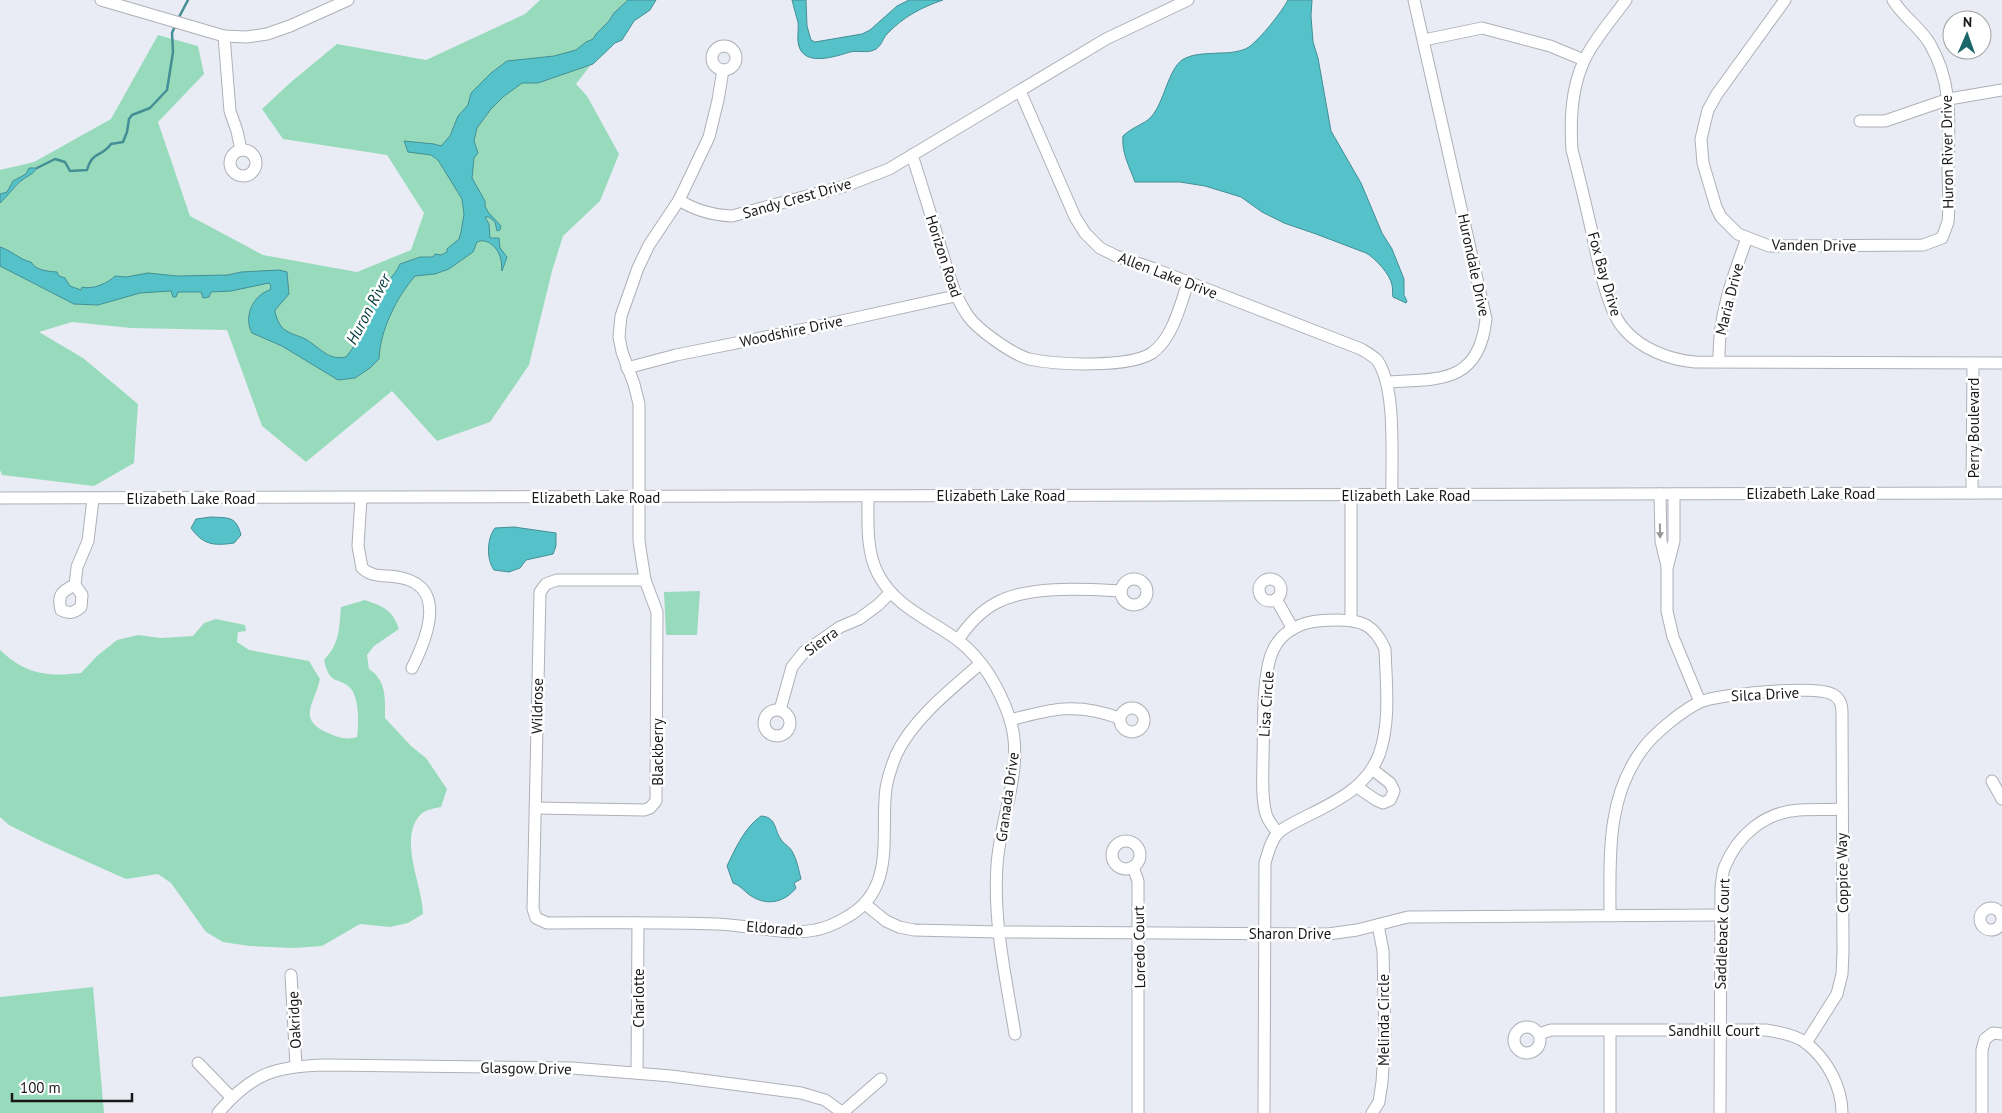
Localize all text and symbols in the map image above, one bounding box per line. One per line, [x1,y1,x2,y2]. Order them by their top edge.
north arrow [1942,10,1992,60]
text: N [1963,13,1972,31]
street label: Huron River Drive [1937,95,1957,209]
street label: Sandy Crest Drive [740,173,854,223]
street label: Horizon Road [922,212,966,300]
street label: Hurondale Drive [1454,212,1494,318]
street label: Fox Bay Drive [1584,230,1626,318]
street label: Vanden Drive [1770,235,1857,255]
street label: Allen Lake Drive [1116,247,1220,303]
street label: Maria Drive [1711,261,1747,337]
water label: Huron River [341,269,396,348]
street label: Woodshire Drive [738,311,844,351]
street label: Perry Boulevard [1964,378,1983,478]
street label: Elizabeth Lake Road [1747,484,1875,503]
street label: Elizabeth Lake Road [937,486,1065,505]
street label: Elizabeth Lake Road [1342,486,1470,505]
street label: Elizabeth Lake Road [532,488,660,507]
street label: Elizabeth Lake Road [127,489,255,508]
one-way arrow [1657,524,1665,540]
street label: Sierra [800,622,842,660]
street label: Lisa Circle [1254,670,1278,738]
street label: Wildrose [527,678,547,734]
street label: Silca Drive [1730,683,1800,705]
street label: Blackberry [648,718,667,786]
street label: Granada Drive [991,751,1023,843]
street label: Coppice Way [1832,833,1852,913]
street label: Saddleback Court [1711,878,1733,990]
street label: Loredo Court [1129,906,1149,988]
street label: Eldorado [746,917,804,939]
street label: Sharon Drive [1249,924,1331,943]
street label: Charlotte [629,968,648,1028]
street label: Melinda Circle [1374,974,1393,1066]
street label: Oakridge [283,991,305,1049]
street label: Sandhill Court [1668,1021,1760,1040]
street label: Glasgow Drive [480,1058,572,1078]
scale bar [12,1070,132,1102]
text: 100 m [20,1078,61,1097]

